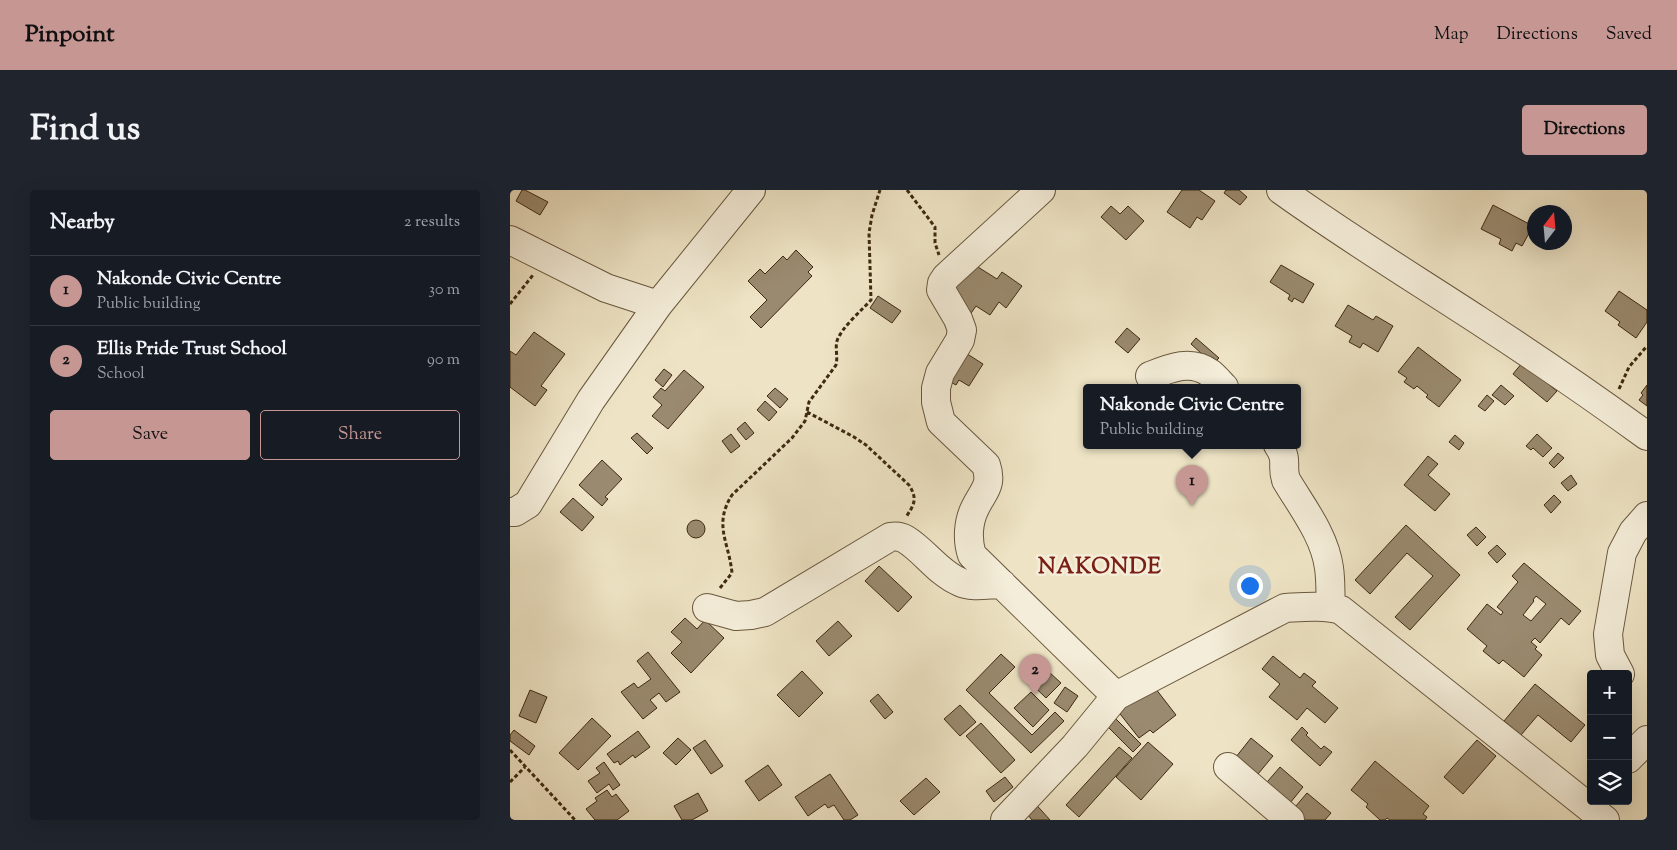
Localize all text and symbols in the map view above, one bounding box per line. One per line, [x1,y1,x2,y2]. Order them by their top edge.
text: Pinpoint [25,18,114,52]
text: Map [1434,22,1469,48]
text: Directions [1497,22,1578,48]
text: Saved [1606,22,1652,48]
text: Find us [30,105,140,156]
button: Directions [1522,105,1647,155]
north arrow [1527,205,1572,250]
text: Nearby [50,208,115,238]
text: 2 results [404,211,460,234]
text: Nakonde Civic Centre [97,266,281,293]
text: 1 [63,279,69,302]
text: 30 m [429,279,460,302]
text: Public building [97,293,201,316]
text: Ellis Pride Trust School [97,336,287,363]
text: 2 [62,349,70,372]
text: 90 m [427,349,460,372]
text: School [97,363,145,386]
popup [1083,384,1301,449]
text: Nakonde Civic Centre [1100,392,1284,419]
button: Save [50,410,250,460]
button: Share [260,410,460,460]
text: Public building [1100,419,1204,442]
pin: 1 [1176,465,1208,506]
district label: NAKONDE [1038,552,1162,584]
your location [1237,573,1263,599]
pin: 2 [1019,654,1051,695]
map controls [1587,670,1632,805]
button: + [1587,670,1632,715]
button: − [1587,715,1632,760]
button: layers [1587,760,1632,805]

